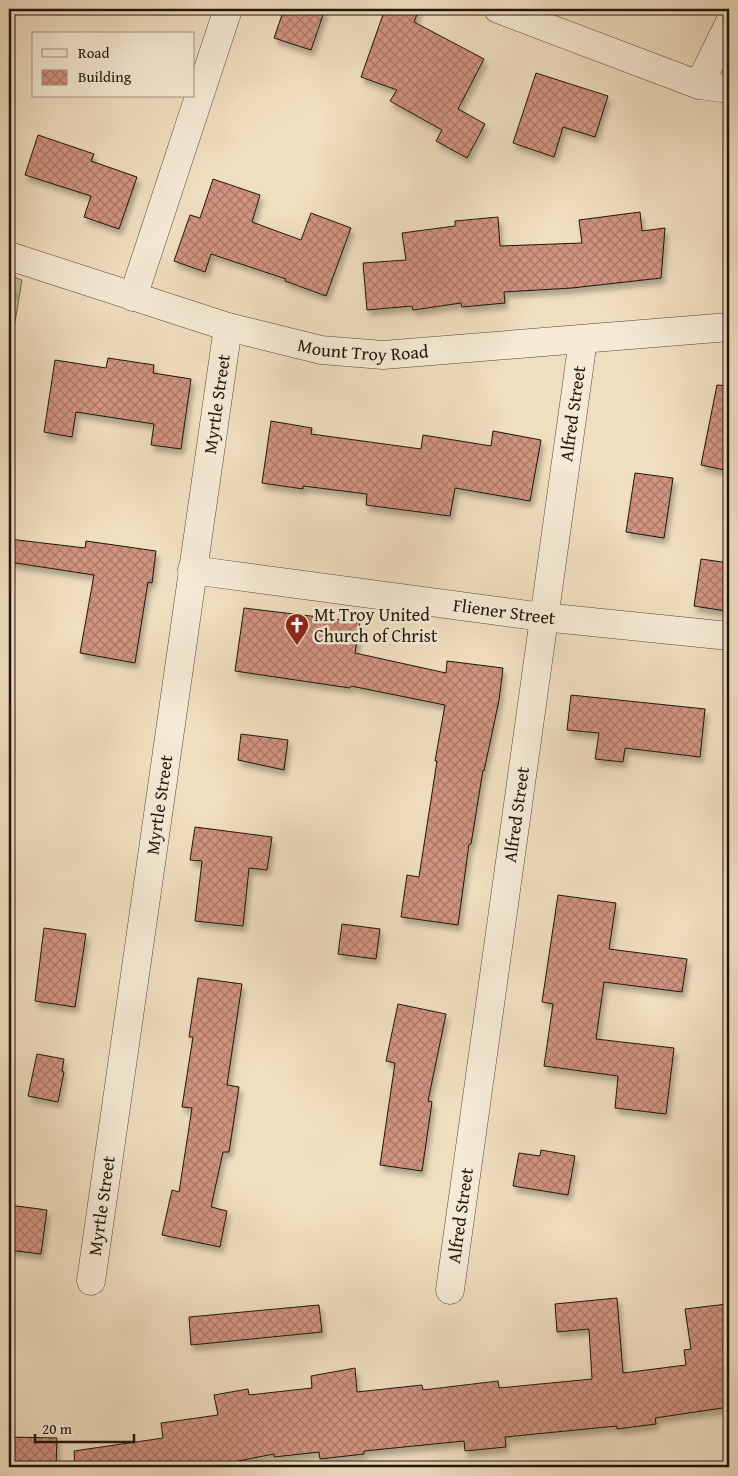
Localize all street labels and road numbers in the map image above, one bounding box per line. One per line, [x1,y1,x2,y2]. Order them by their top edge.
street label: Mount Troy Road [295,331,430,368]
street label: Myrtle Street [196,352,237,456]
street label: Alfred Street [552,363,592,463]
street label: Fliener Street [451,591,557,631]
street label: Myrtle Street [138,752,179,857]
street label: Alfred Street [496,764,536,864]
street label: Myrtle Street [81,1153,122,1257]
street label: Alfred Street [440,1165,480,1265]

